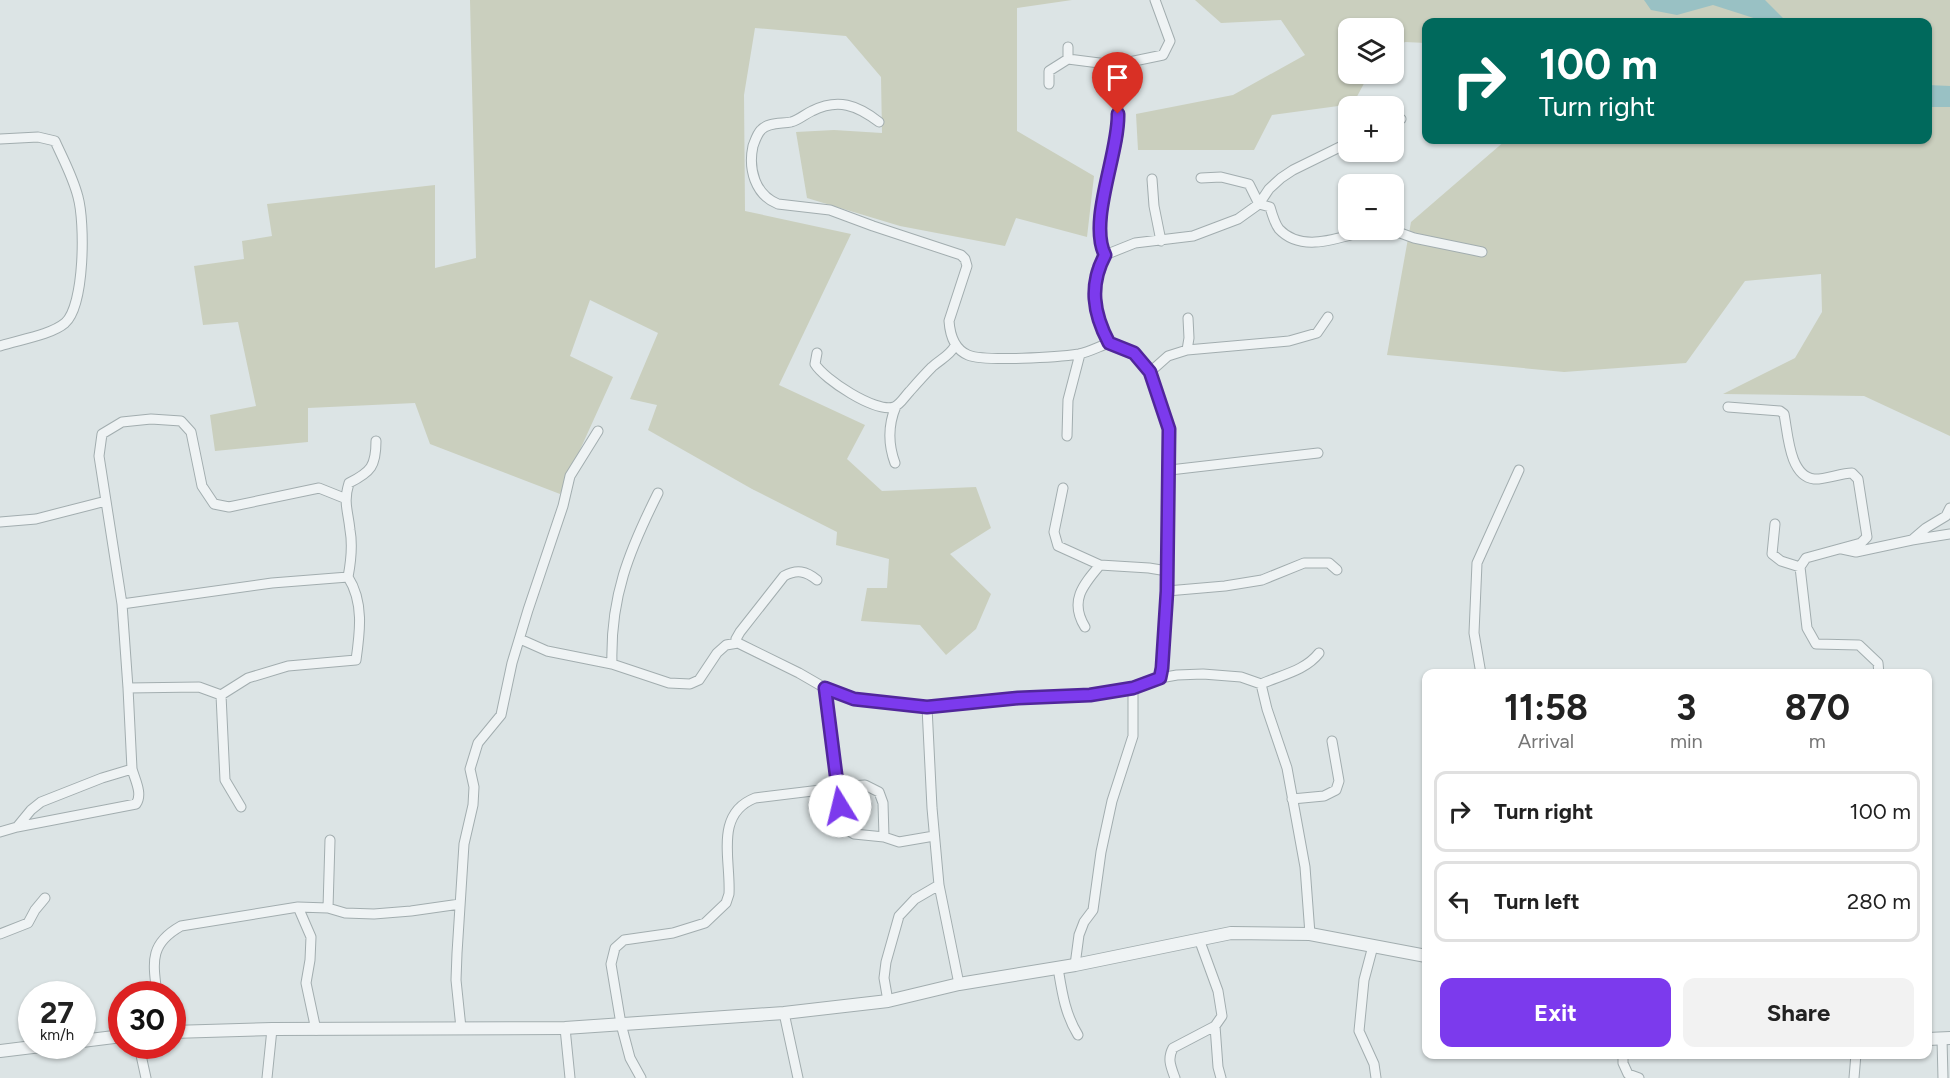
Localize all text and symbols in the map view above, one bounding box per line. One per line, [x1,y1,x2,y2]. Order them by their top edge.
map controls [1338,18,1404,240]
button: layers [1338,18,1404,84]
text: 100 m [1539,39,1658,90]
icon: right [1440,42,1518,120]
pin [1092,52,1143,114]
icon: arrive [1101,61,1134,94]
text: Turn right [1539,90,1655,123]
button: + [1338,96,1404,162]
button: − [1338,174,1404,240]
text: 11:58 [1504,686,1588,729]
text: 3 [1676,686,1696,729]
text: 870 [1785,686,1850,729]
text: Arrival [1518,729,1574,753]
text: min [1670,729,1703,753]
text: m [1809,729,1826,753]
position arrow [808,774,872,838]
icon: right [1443,795,1476,828]
text: Turn right [1494,798,1593,825]
text: 100 m [1850,798,1911,825]
icon: left [1443,885,1476,918]
text: Turn left [1494,888,1580,915]
text: 280 m [1847,888,1911,915]
button: Exit [1440,978,1671,1047]
button: Share [1683,978,1914,1047]
speed limit sign: 30 [108,981,186,1059]
text: 27 [40,994,74,1031]
text: km/h [40,1026,74,1044]

